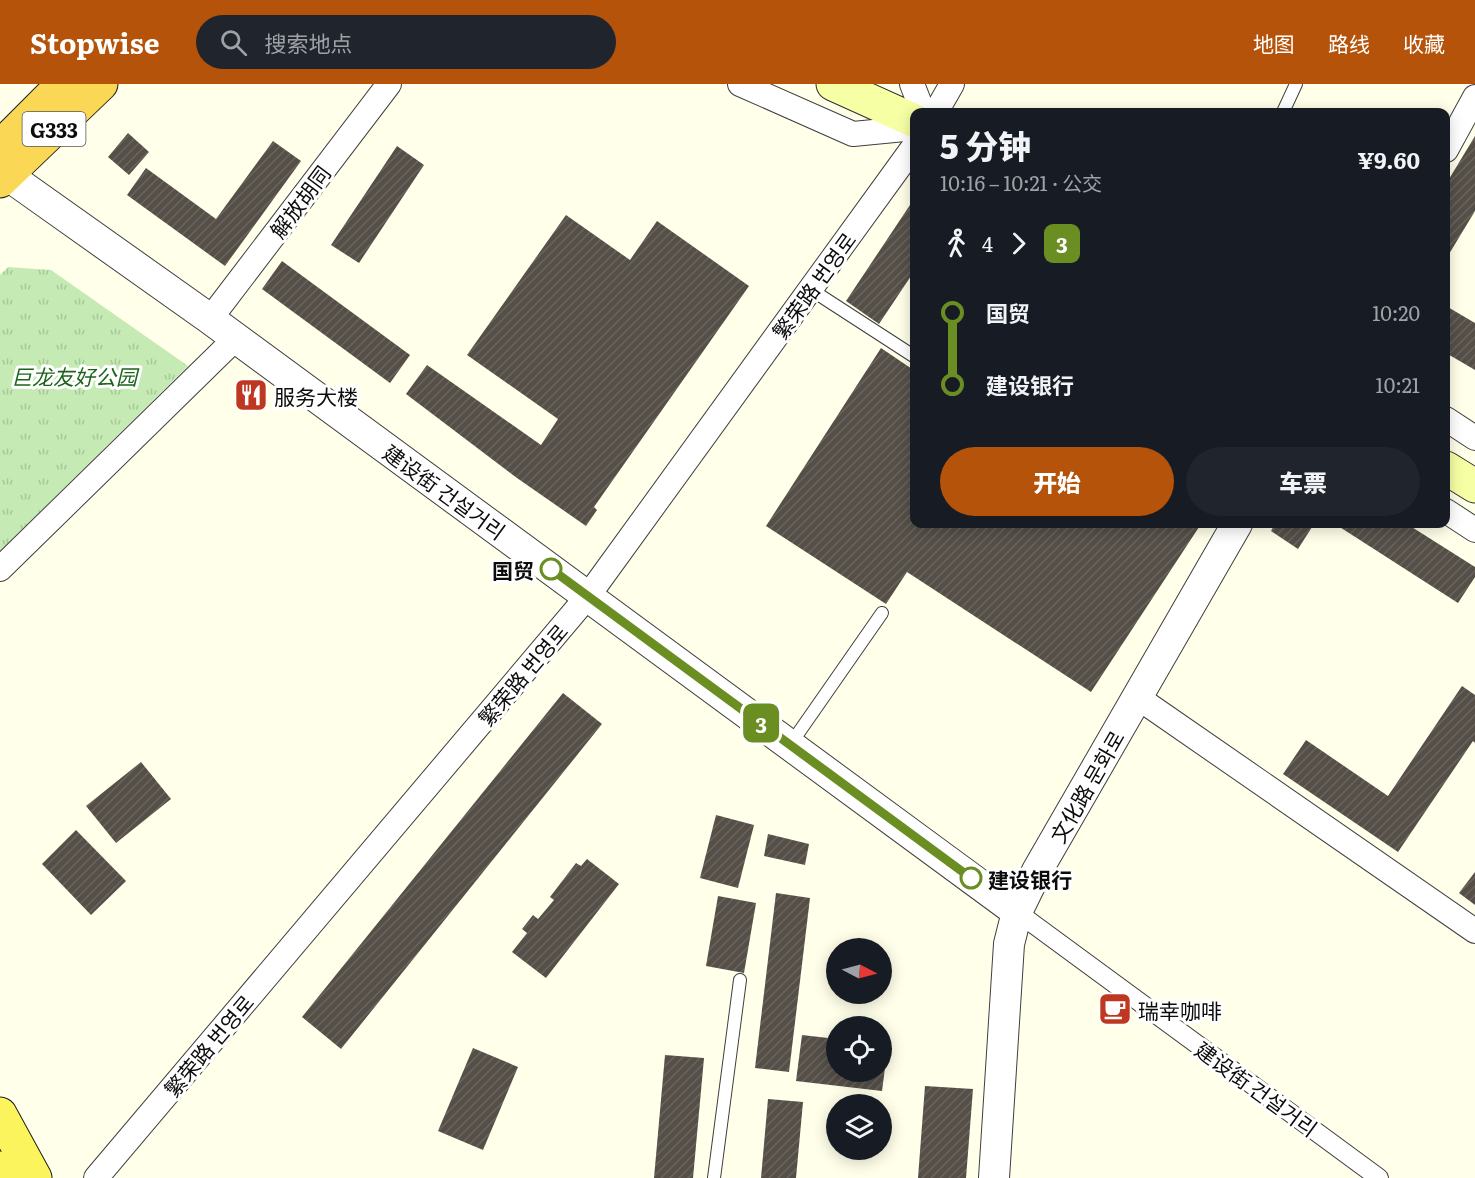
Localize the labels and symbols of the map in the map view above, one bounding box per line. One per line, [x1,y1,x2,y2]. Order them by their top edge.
road number: G333 [22,112,86,146]
street label: 解放胡同 [261,158,337,244]
street label: 繁荣路 번영로 [764,225,862,345]
park label: 巨龙友好公园 [11,360,140,391]
restaurant icon: 服务大楼 [233,377,269,413]
place label: 服务大楼 [274,380,358,411]
street label: 建设街 건설거리 [377,436,513,546]
place label: 国贸 [492,554,534,585]
marker: 国贸 [540,558,562,580]
street label: 繁荣路 번영로 [470,616,574,732]
line badge: 3 [742,704,780,742]
street label: 文化路 문화로 [1041,724,1131,848]
place label: 建设银行 [988,863,1072,894]
marker: 建设银行 [960,867,982,889]
north arrow [826,938,892,1004]
street label: 繁荣路 번영로 [156,987,260,1103]
cafe icon: 瑞幸咖啡 [1097,991,1133,1027]
place label: 瑞幸咖啡 [1138,994,1222,1025]
street label: 建设街 건설거리 [1189,1033,1325,1143]

